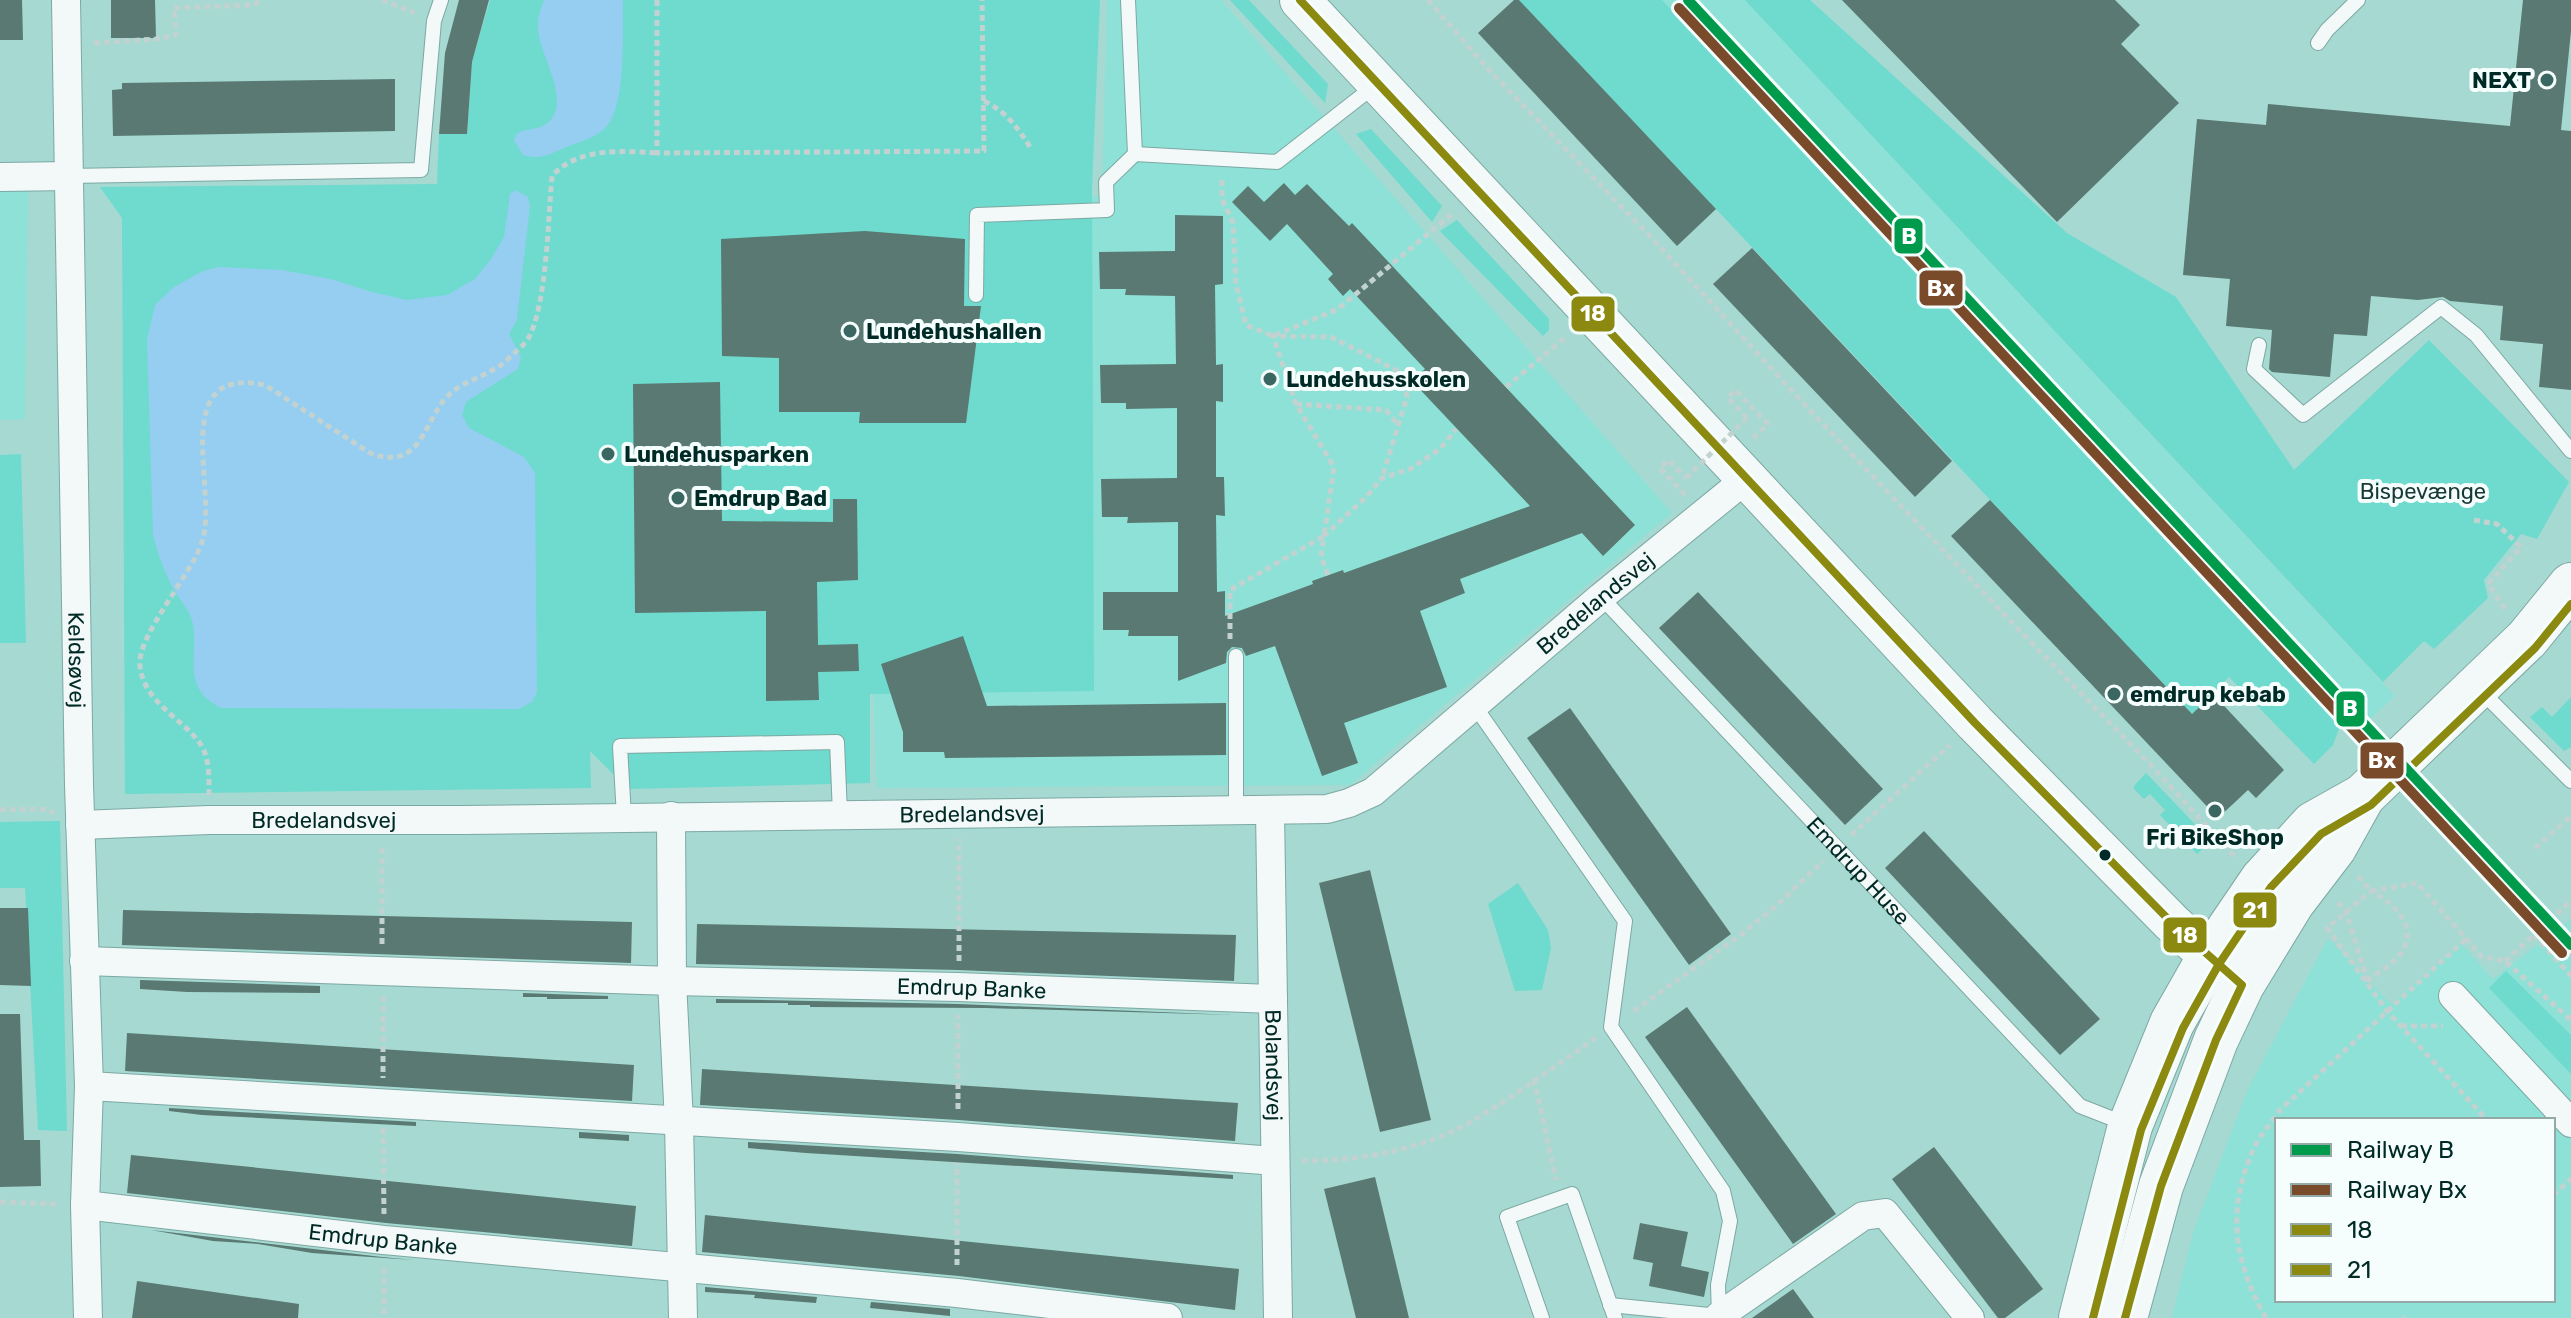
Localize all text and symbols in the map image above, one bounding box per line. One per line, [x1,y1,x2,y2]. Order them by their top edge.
place label: NEXT [2472,67,2531,94]
marker: NEXT [2538,71,2556,89]
line badge: B [1893,217,1924,255]
text: B [1901,223,1917,250]
line badge: Bx [1918,269,1964,307]
text: Bx [1927,275,1955,302]
line badge: 18 [1570,295,1616,333]
text: 18 [1580,300,1606,327]
place label: Lundehushallen [866,318,1042,345]
marker: Lundehushallen [841,322,859,340]
place label: Lundehusskolen [1286,366,1466,393]
marker: Lundehusskolen [1261,370,1279,388]
place label: Lundehusparken [624,441,809,468]
marker: Lundehusparken [599,445,617,463]
park label: Bispevænge [2360,478,2486,505]
place label: Emdrup Bad [694,485,827,512]
marker: Emdrup Bad [669,489,687,507]
street label: Bredelandsvej [1531,546,1659,660]
street label: Keldsøvej [63,611,91,708]
place label: emdrup kebab [2130,681,2286,708]
marker: emdrup kebab [2105,685,2123,703]
line badge: B [2335,690,2366,728]
text: B [2342,695,2358,722]
line badge: Bx [2359,741,2405,780]
text: Bx [2368,747,2396,774]
street label: Bredelandsvej [899,799,1045,828]
marker: Fri BikeShop [2206,802,2224,820]
street label: Bredelandsvej [251,807,396,834]
street label: Emdrup Huse [1801,811,1916,931]
place label: Fri BikeShop [2146,824,2284,851]
unlabelled marker [2097,847,2113,863]
line badge: 21 [2232,891,2278,929]
text: 21 [2242,897,2268,924]
line badge: 18 [2162,916,2208,954]
text: 18 [2172,922,2198,949]
street label: Emdrup Banke [897,972,1047,1004]
street label: Bolandsvej [1260,1009,1288,1121]
legend [2275,1118,2555,1302]
text: Railway B [2347,1136,2454,1164]
text: Railway Bx [2347,1176,2467,1204]
text: 18 [2347,1216,2373,1244]
street label: Emdrup Banke [307,1218,459,1260]
text: 21 [2347,1256,2371,1284]

